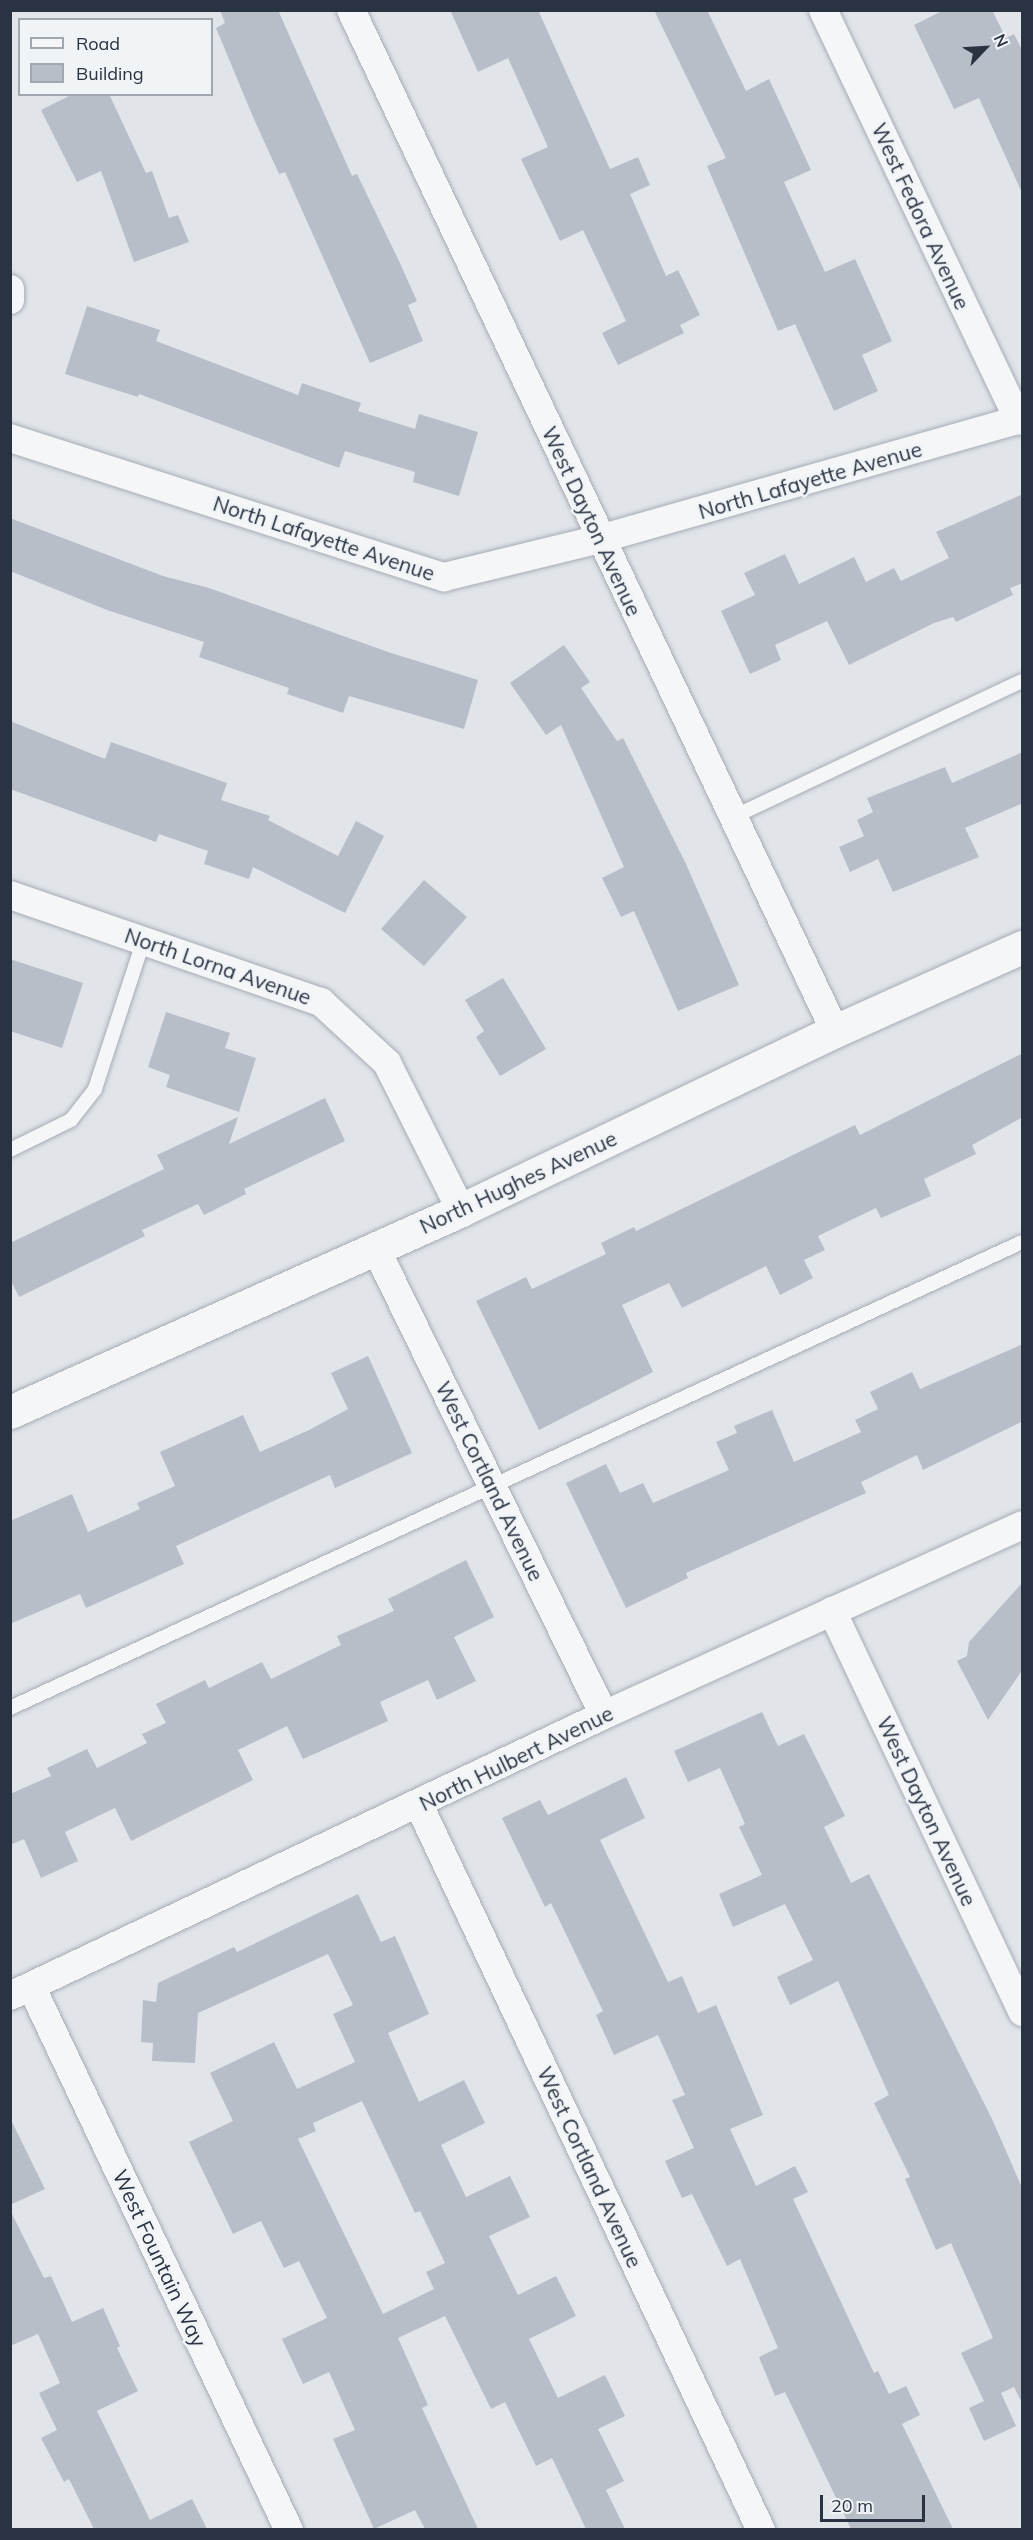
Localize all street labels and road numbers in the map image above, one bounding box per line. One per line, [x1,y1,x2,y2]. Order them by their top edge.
street label: West Fedora Avenue [867,119,975,313]
street label: West Dayton Avenue [537,422,647,620]
street label: North Lafayette Avenue [695,436,925,524]
street label: North Lafayette Avenue [210,490,438,586]
street label: North Lorna Avenue [121,922,315,1010]
street label: North Hughes Avenue [415,1125,621,1239]
street label: West Cortland Avenue [431,1377,549,1585]
street label: North Hulbert Avenue [415,1700,617,1816]
street label: West Dayton Avenue [872,1712,982,1910]
street label: West Cortland Avenue [532,2062,648,2272]
street label: West Fountain Way [108,2165,212,2351]

